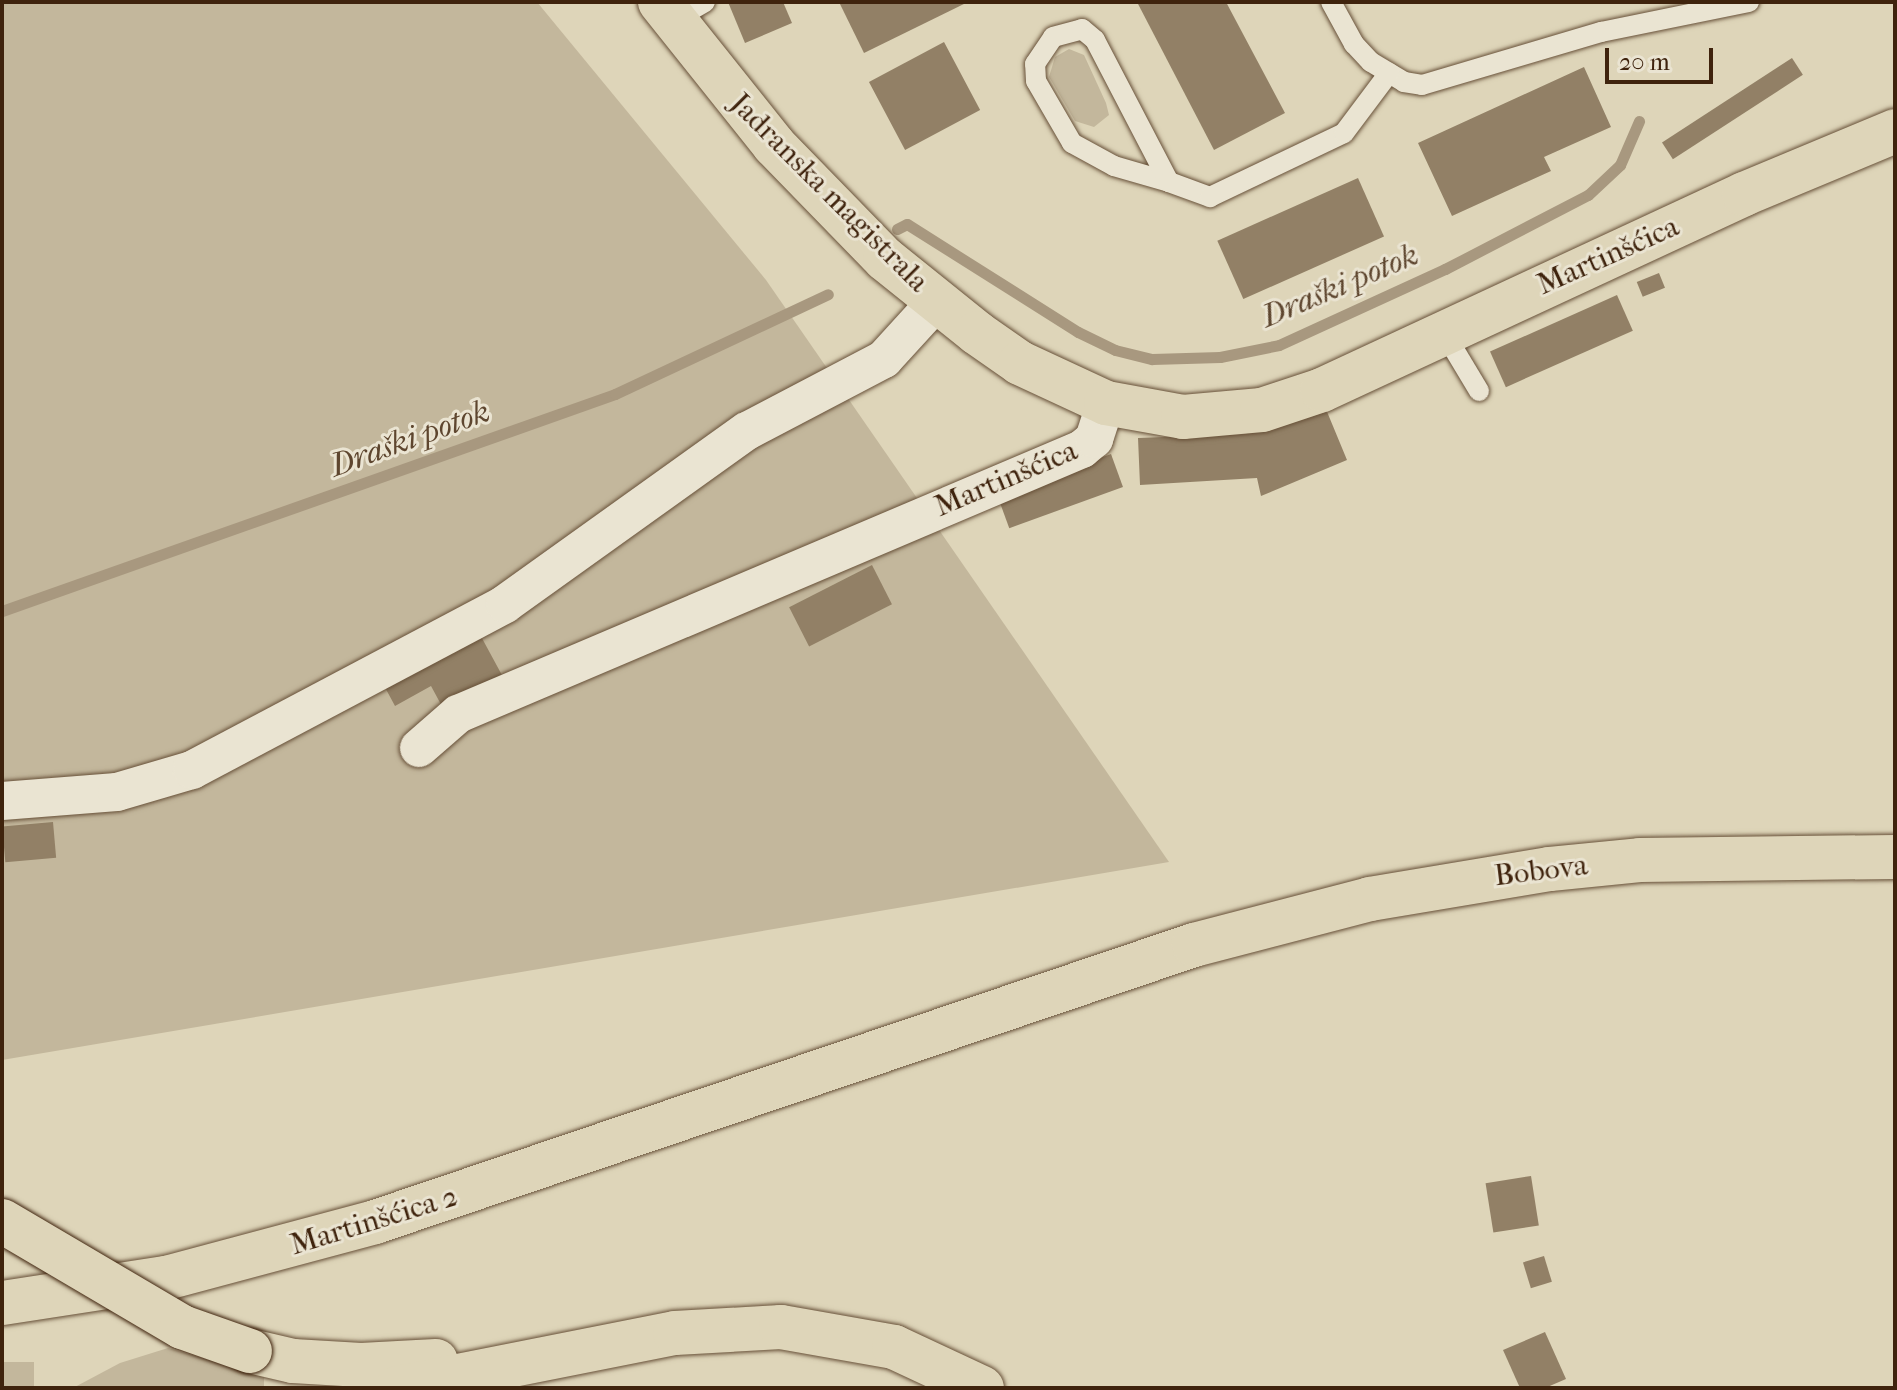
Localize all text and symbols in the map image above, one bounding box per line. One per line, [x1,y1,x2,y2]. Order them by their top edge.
scale bar [1609,32,1717,82]
text: 20 m [1619,48,1670,76]
street label: Jadranska magistrala [722,86,936,300]
street label: Martinšćica [1532,209,1684,303]
water label: Draški potok [1256,236,1424,336]
water label: Draški potok [325,392,495,486]
street label: Martinšćica [929,433,1083,525]
street label: Bobova [1492,847,1590,895]
street label: Martinšćica 2 [286,1178,462,1264]

